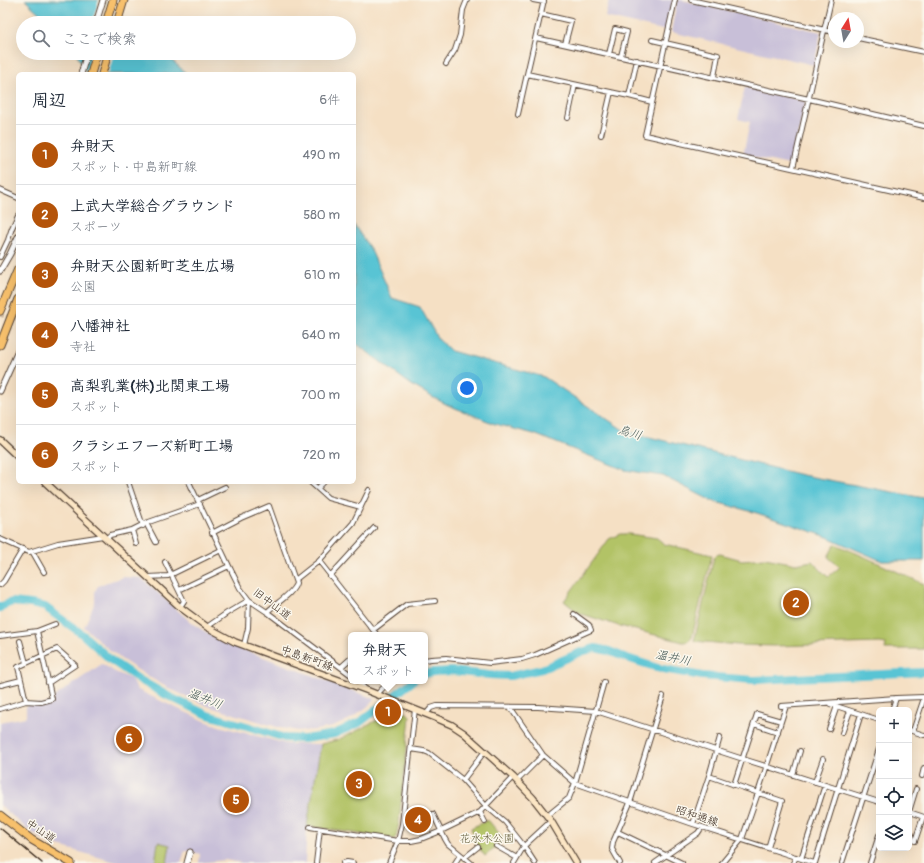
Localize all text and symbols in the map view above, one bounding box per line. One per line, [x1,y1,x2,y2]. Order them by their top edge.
north arrow [828,12,864,48]
search box [16,16,356,60]
icon: search [30,27,52,49]
text: ここで検索 [62,30,137,49]
text: 周辺 [32,90,66,111]
text: 6件 [319,92,340,108]
text: 弁財天 [70,137,115,156]
text: 1 [42,147,48,163]
text: 490 m [303,147,340,163]
text: スポット · 中島新町線 [70,159,197,175]
text: 上武大学総合グラウンド [70,197,235,216]
text: 2 [41,207,49,223]
text: 580 m [303,207,340,223]
text: スポーツ [70,219,122,235]
text: 弁財天公園新町芝生広場 [70,257,235,276]
text: 3 [41,267,49,283]
text: 610 m [304,267,340,283]
text: 公園 [70,279,96,295]
text: 八幡神社 [70,317,130,336]
text: 4 [41,327,49,343]
text: 640 m [302,327,340,343]
text: 寺社 [70,339,96,355]
text: 高梨乳業(株)北関東工場 [70,377,230,396]
your location [457,378,477,398]
text: 5 [41,387,49,403]
text: 700 m [301,387,340,403]
text: スポット [70,399,122,415]
water label: 烏川 [616,422,644,444]
text: クラシエフーズ新町工場 [70,437,234,456]
text: 6 [41,447,49,463]
text: 720 m [303,447,340,463]
text: スポット [70,459,122,475]
street label: 旧中山道 [251,586,293,622]
pin: 2 [783,588,809,618]
popup [348,632,428,684]
text: 弁財天 [362,641,407,660]
street label: 中島新町線 [279,642,335,674]
water label: 温井川 [654,647,692,669]
text: スポット [362,663,414,679]
water label: 温井川 [185,685,225,713]
pin: 1 [375,697,401,727]
map controls [876,707,912,851]
button: + [876,707,912,743]
pin: 6 [116,724,142,754]
button: − [876,743,912,779]
pin: 3 [346,769,372,799]
button: locate [876,779,912,815]
pin: 5 [223,785,249,815]
street label: 昭和通線 [674,803,720,829]
pin: 4 [405,805,431,835]
button: layers [876,815,912,851]
street label: 中山道 [24,816,58,846]
park label: 花水木公園 [460,832,515,845]

